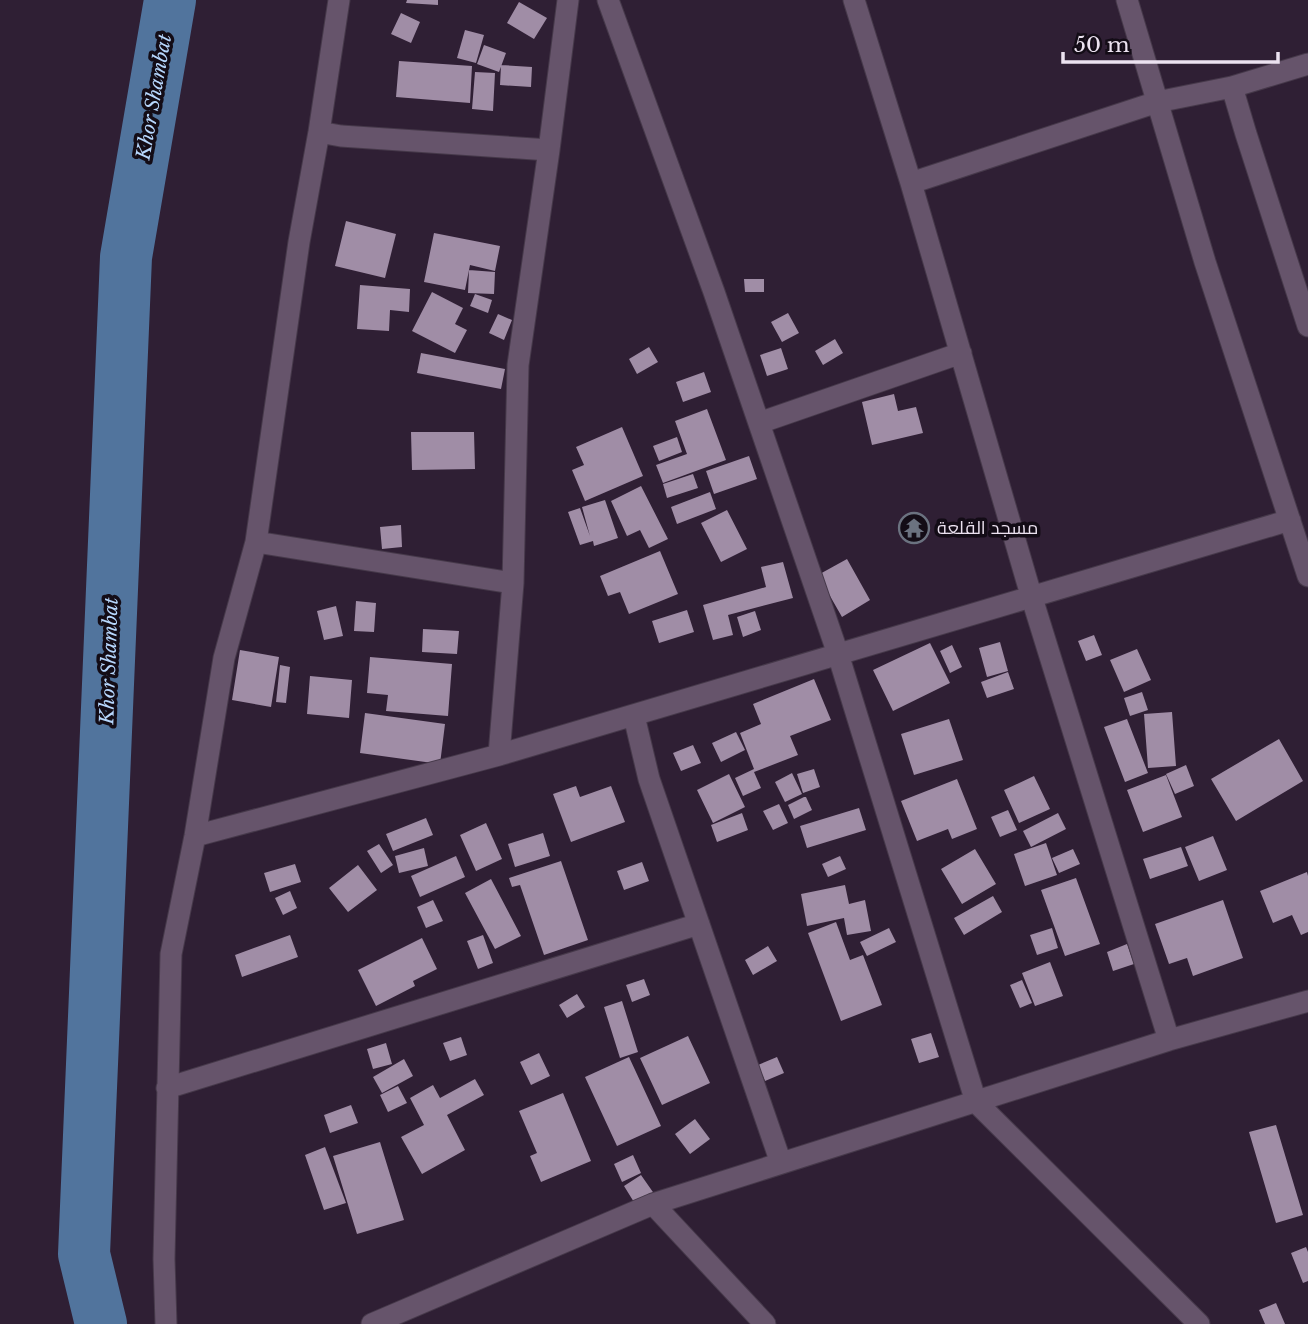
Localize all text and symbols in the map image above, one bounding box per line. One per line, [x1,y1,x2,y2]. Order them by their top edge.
scale bar [1063,21,1278,65]
water label: Khor Shambat [131,32,176,163]
text: 50 m [1074,32,1130,58]
temple icon: مسجد القلعة [897,511,931,545]
place label: مسجد القلعة [937,517,1038,539]
water label: Khor Shambat [95,597,123,726]

